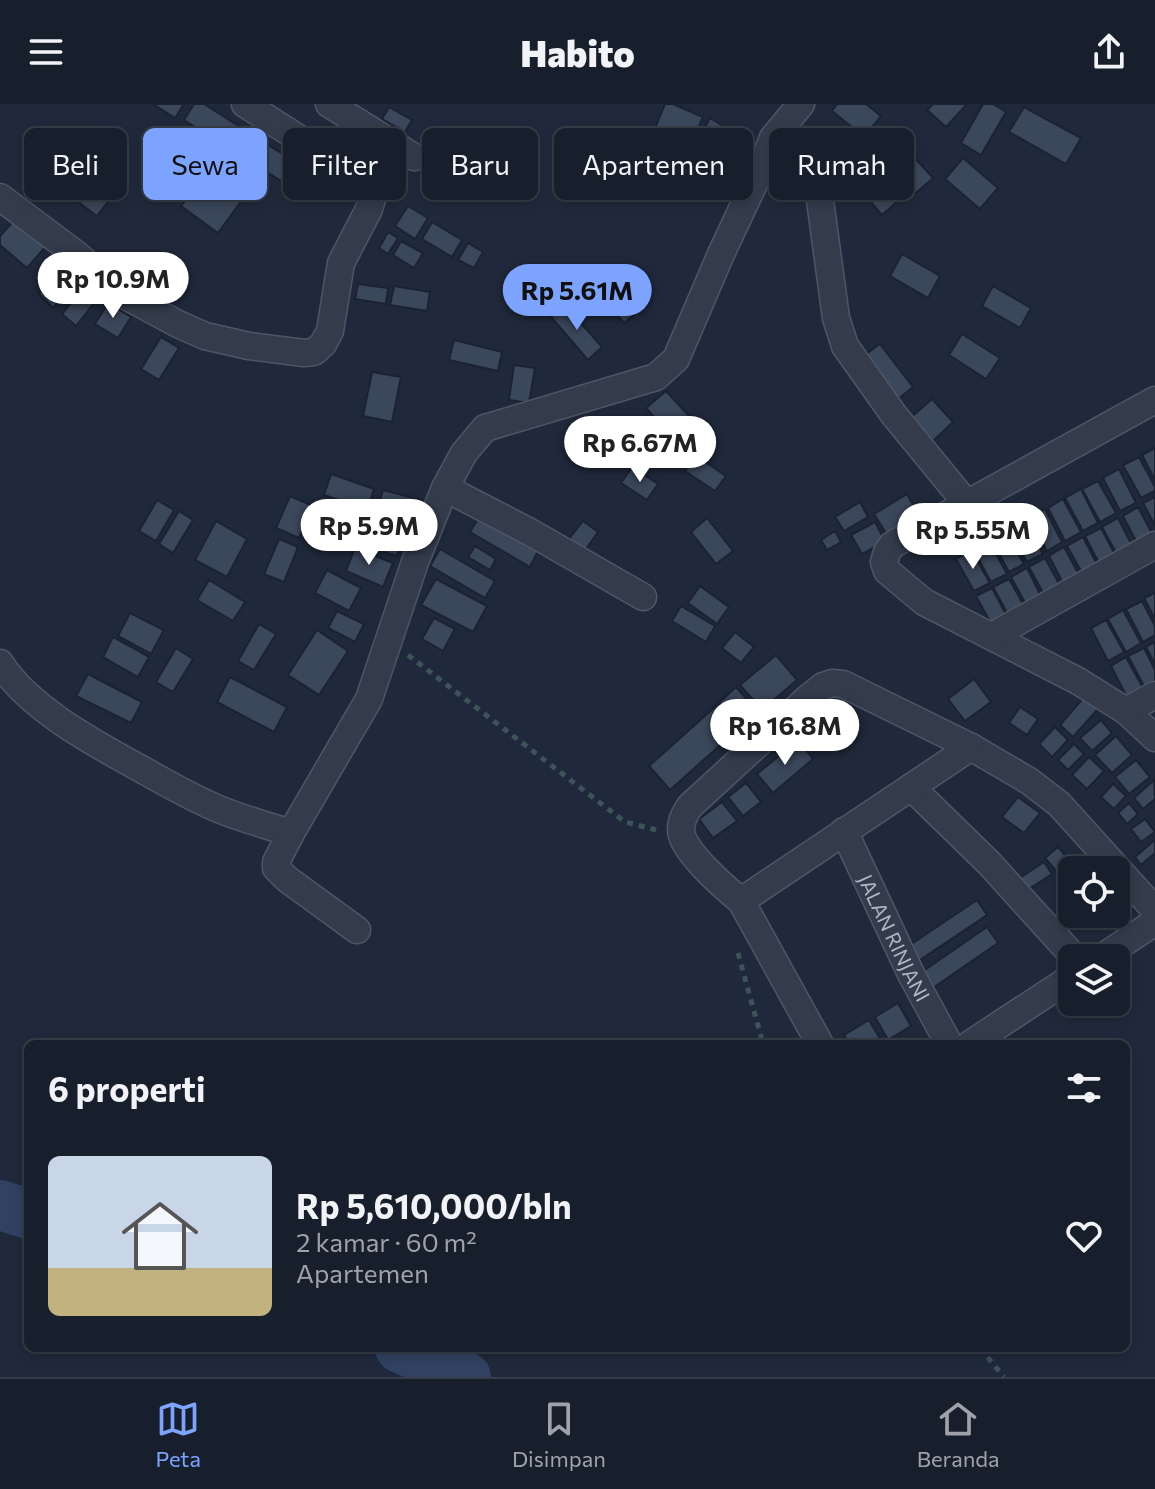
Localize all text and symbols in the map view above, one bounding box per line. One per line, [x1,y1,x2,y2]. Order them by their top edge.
icon: menu [24,30,68,74]
text: Habito [520,30,635,74]
icon: share [1087,30,1131,74]
chip: Beli [24,128,127,200]
chip: Sewa [143,128,267,200]
chip: Filter [283,128,406,200]
chip: Baru [422,128,538,200]
chip: Apartemen [554,128,753,200]
chip: Rumah [769,128,914,200]
pin: Rp 10.9M [30,252,196,320]
text: Rp 10.9M [56,262,170,293]
pin: Rp 5.61M [494,264,660,332]
text: Rp 5.61M [521,274,633,305]
pin: Rp 6.67M [557,416,723,484]
text: Rp 6.67M [582,426,698,457]
pin: Rp 5.9M [295,499,443,567]
pin: Rp 5.55M [890,503,1056,571]
text: Rp 5.9M [319,509,419,540]
text: Rp 5.55M [915,513,1031,544]
pin: Rp 16.8M [702,699,868,767]
text: Rp 16.8M [728,709,842,740]
map controls [1058,856,1130,1016]
button: locate [1058,856,1130,928]
street label: JALAN RINJANI [854,870,935,1005]
button: layers [1058,944,1130,1016]
icon: filters [1062,1066,1106,1110]
text: 6 properti [48,1067,205,1109]
text: Rp 5,610,000/bln [296,1184,572,1226]
icon: home [112,1188,208,1284]
icon: heart [1062,1214,1106,1258]
text: 2 kamar · 60 m² [296,1226,477,1257]
text: Apartemen [296,1257,429,1288]
tab: Peta [156,1397,201,1472]
tab: Disimpan [512,1397,606,1472]
tab: Beranda [917,1397,999,1472]

